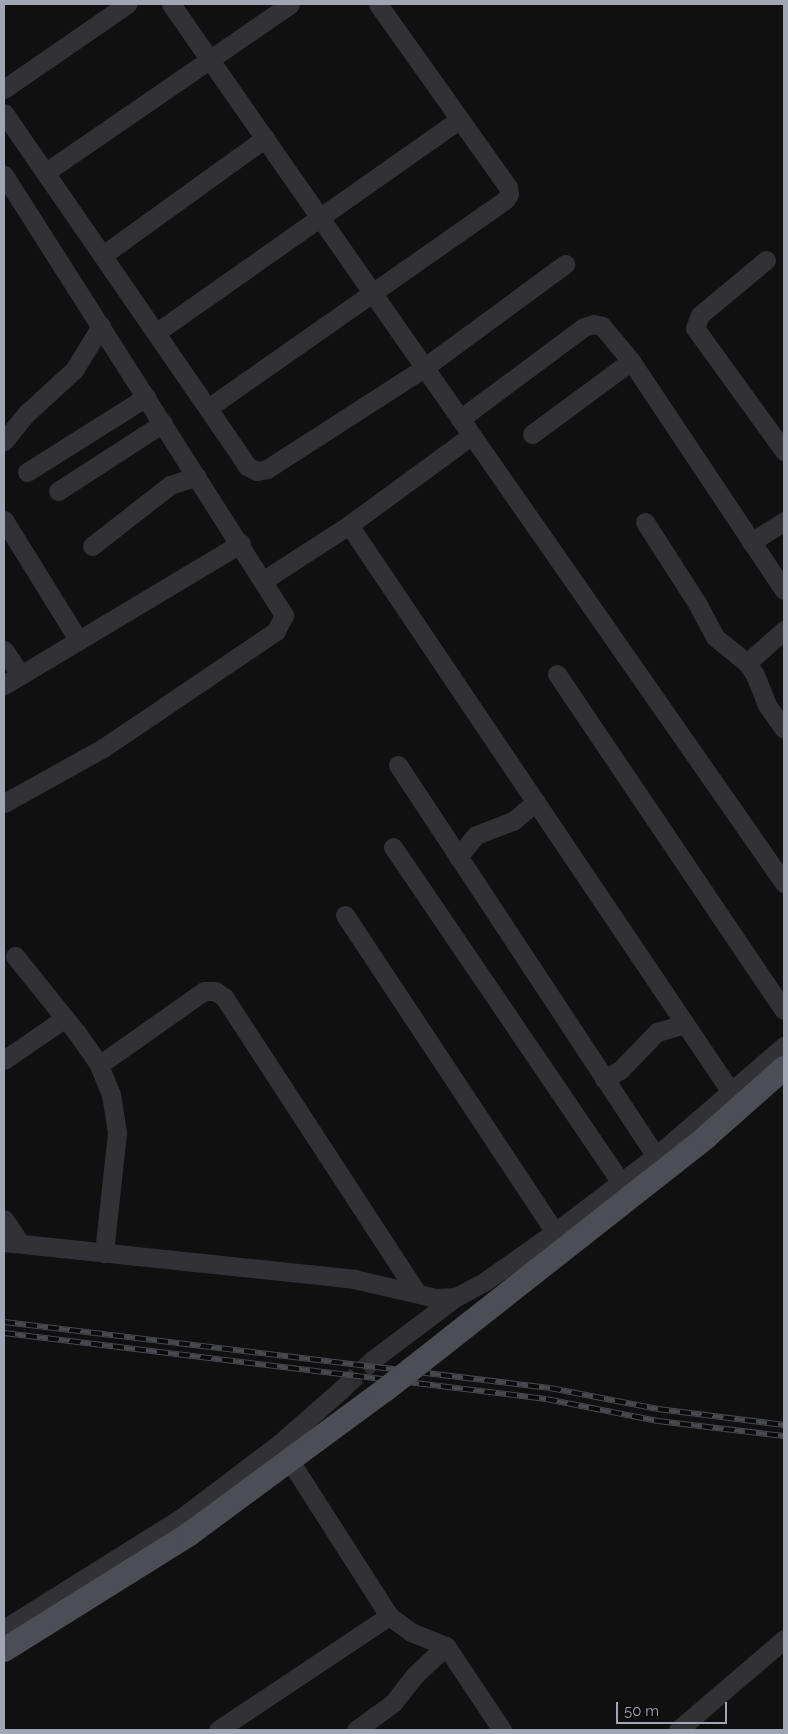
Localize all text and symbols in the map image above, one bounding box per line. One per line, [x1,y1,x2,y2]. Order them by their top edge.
scale bar [618,1692,729,1724]
text: 50 m [624,1702,659,1720]

